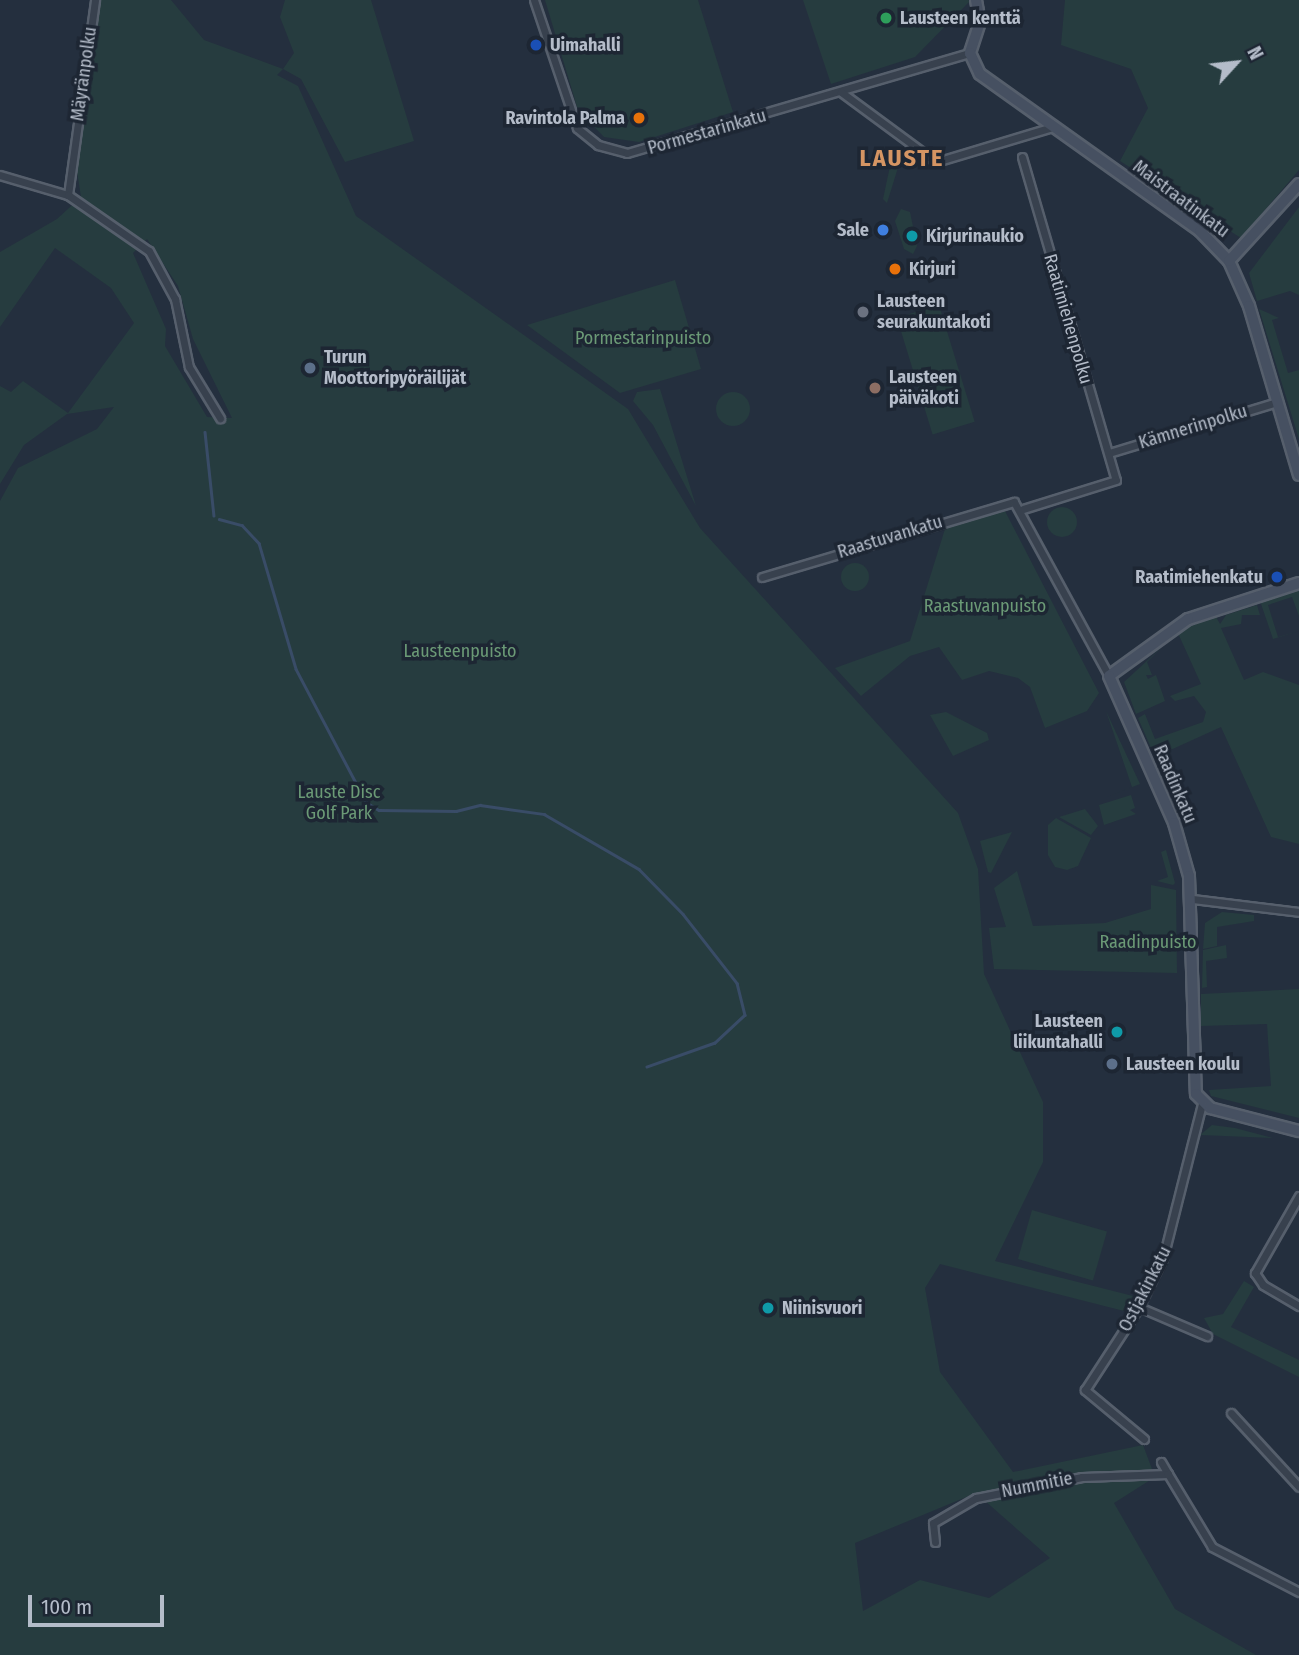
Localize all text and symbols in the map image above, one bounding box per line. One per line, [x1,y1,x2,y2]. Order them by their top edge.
place label: Lausteen kenttä [900,7,1021,29]
marker: Lausteen kenttä [878,10,894,26]
street label: Mäyränpolku [67,26,101,122]
north arrow [1201,28,1271,98]
place label: Uimahalli [550,34,621,56]
marker: Uimahalli [528,37,544,53]
text: N [1242,43,1268,64]
street label: Pormestarinkatu [645,105,769,159]
place label: Ravintola Palma [505,107,625,129]
marker: Ravintola Palma [631,110,647,126]
district label: LAUSTE [860,145,944,173]
street label: Maistraatinkatu [1129,156,1233,242]
place label: Sale [837,219,869,241]
marker: Sale [875,222,891,238]
place label: Kirjurinaukio [926,225,1024,247]
marker: Kirjurinaukio [904,228,920,244]
street label: Raatimiehenpolku [1039,252,1097,386]
place label: Kirjuri [909,258,956,280]
marker: Kirjuri [887,261,903,277]
place label: Lausteen seurakuntakoti [877,291,991,334]
marker: Lausteen seurakuntakoti [855,304,871,320]
park label: Pormestarinpuisto [575,327,711,349]
place label: Turun Moottoripyöräilijät [324,347,466,390]
marker: Turun Moottoripyöräilijät [302,360,318,376]
place label: Lausteen päiväkoti [889,367,959,410]
marker: Lausteen päiväkoti [867,380,883,396]
street label: Kämnerinpolku [1136,400,1250,454]
street label: Raastuvankatu [835,511,945,563]
place label: Raatimiehenkatu [1135,566,1263,588]
marker: Raatimiehenkatu [1269,569,1285,585]
park label: Raastuvanpuisto [924,595,1046,617]
park label: Lausteenpuisto [404,640,516,662]
street label: Raadinkatu [1149,742,1201,826]
park label: Lauste Disc Golf Park [298,782,380,824]
park label: Raadinpuisto [1099,931,1197,953]
place label: Lausteen liikuntahalli [1013,1011,1103,1054]
marker: Lausteen liikuntahalli [1109,1024,1125,1040]
place label: Lausteen koulu [1126,1053,1240,1075]
marker: Lausteen koulu [1104,1056,1120,1072]
street label: Ostjakinkatu [1114,1243,1176,1335]
place label: Niinisvuori [782,1297,862,1319]
marker: Niinisvuori [760,1300,776,1316]
street label: Nummitie [1000,1468,1074,1502]
scale bar [32,1582,168,1626]
text: 100 m [41,1594,92,1620]

